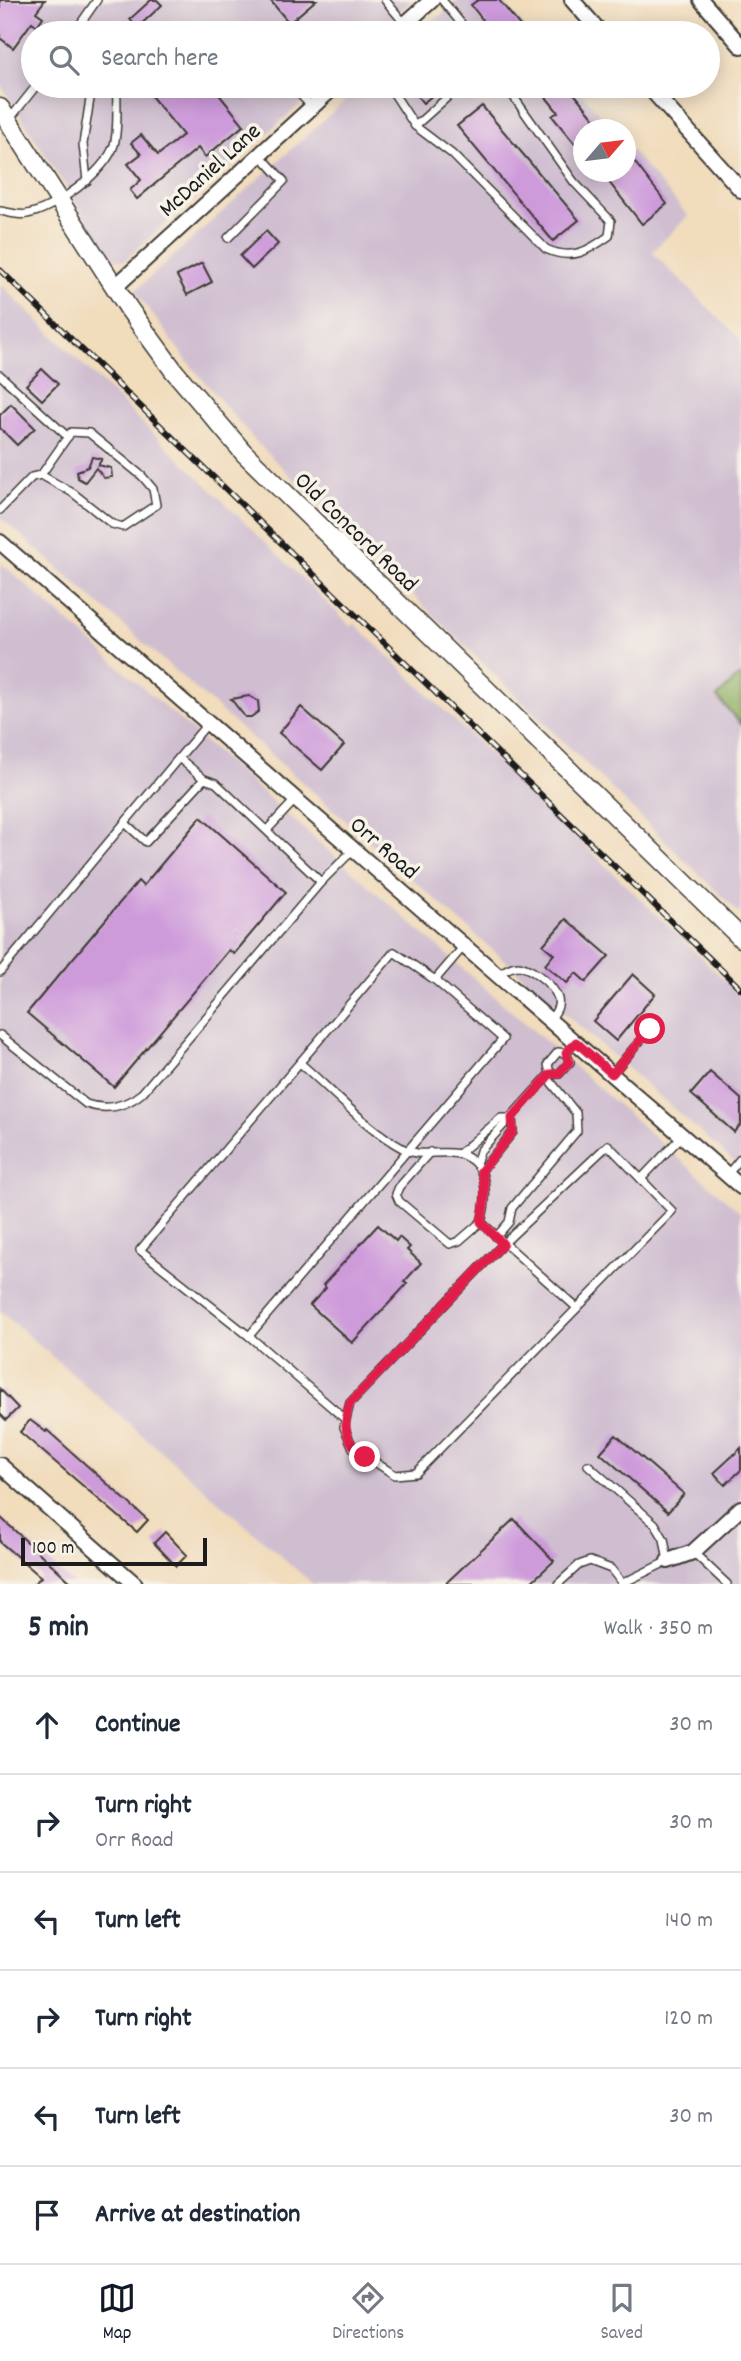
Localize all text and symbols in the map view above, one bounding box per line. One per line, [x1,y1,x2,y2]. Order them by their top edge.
search box [21,21,720,98]
icon: search [45,41,83,79]
text: Search here [101,41,219,78]
street label: McDaniel Lane [152,116,270,226]
north arrow [573,119,636,182]
street label: Old Concord Road [285,465,425,601]
street label: Orr Road [341,810,425,889]
route start [634,1013,665,1044]
route end [349,1441,380,1472]
scale bar [21,1535,206,1567]
text: 100 m [32,1536,74,1563]
text: 5 min [28,1608,89,1651]
text: Walk · 350 m [604,1613,713,1646]
icon: ahead [28,1706,66,1744]
text: Continue [95,1707,180,1744]
text: 30 m [669,1709,713,1742]
text: Turn right [95,1788,192,1825]
icon: right [28,1804,66,1842]
text: 30 m [669,1807,713,1840]
text: Orr Road [95,1825,174,1858]
icon: left [28,1902,66,1940]
text: Turn left [95,1903,181,1940]
text: 140 m [665,1905,713,1938]
icon: right [28,2000,66,2038]
text: Turn right [95,2001,192,2038]
text: 120 m [664,2003,713,2036]
icon: left [28,2098,66,2136]
text: Turn left [95,2099,181,2136]
text: 30 m [669,2101,713,2134]
icon: arrive [28,2196,66,2234]
text: Arrive at destination [95,2197,300,2234]
tab: Map [98,2279,136,2348]
tab: Directions [332,2279,404,2348]
tab: Saved [600,2279,643,2348]

